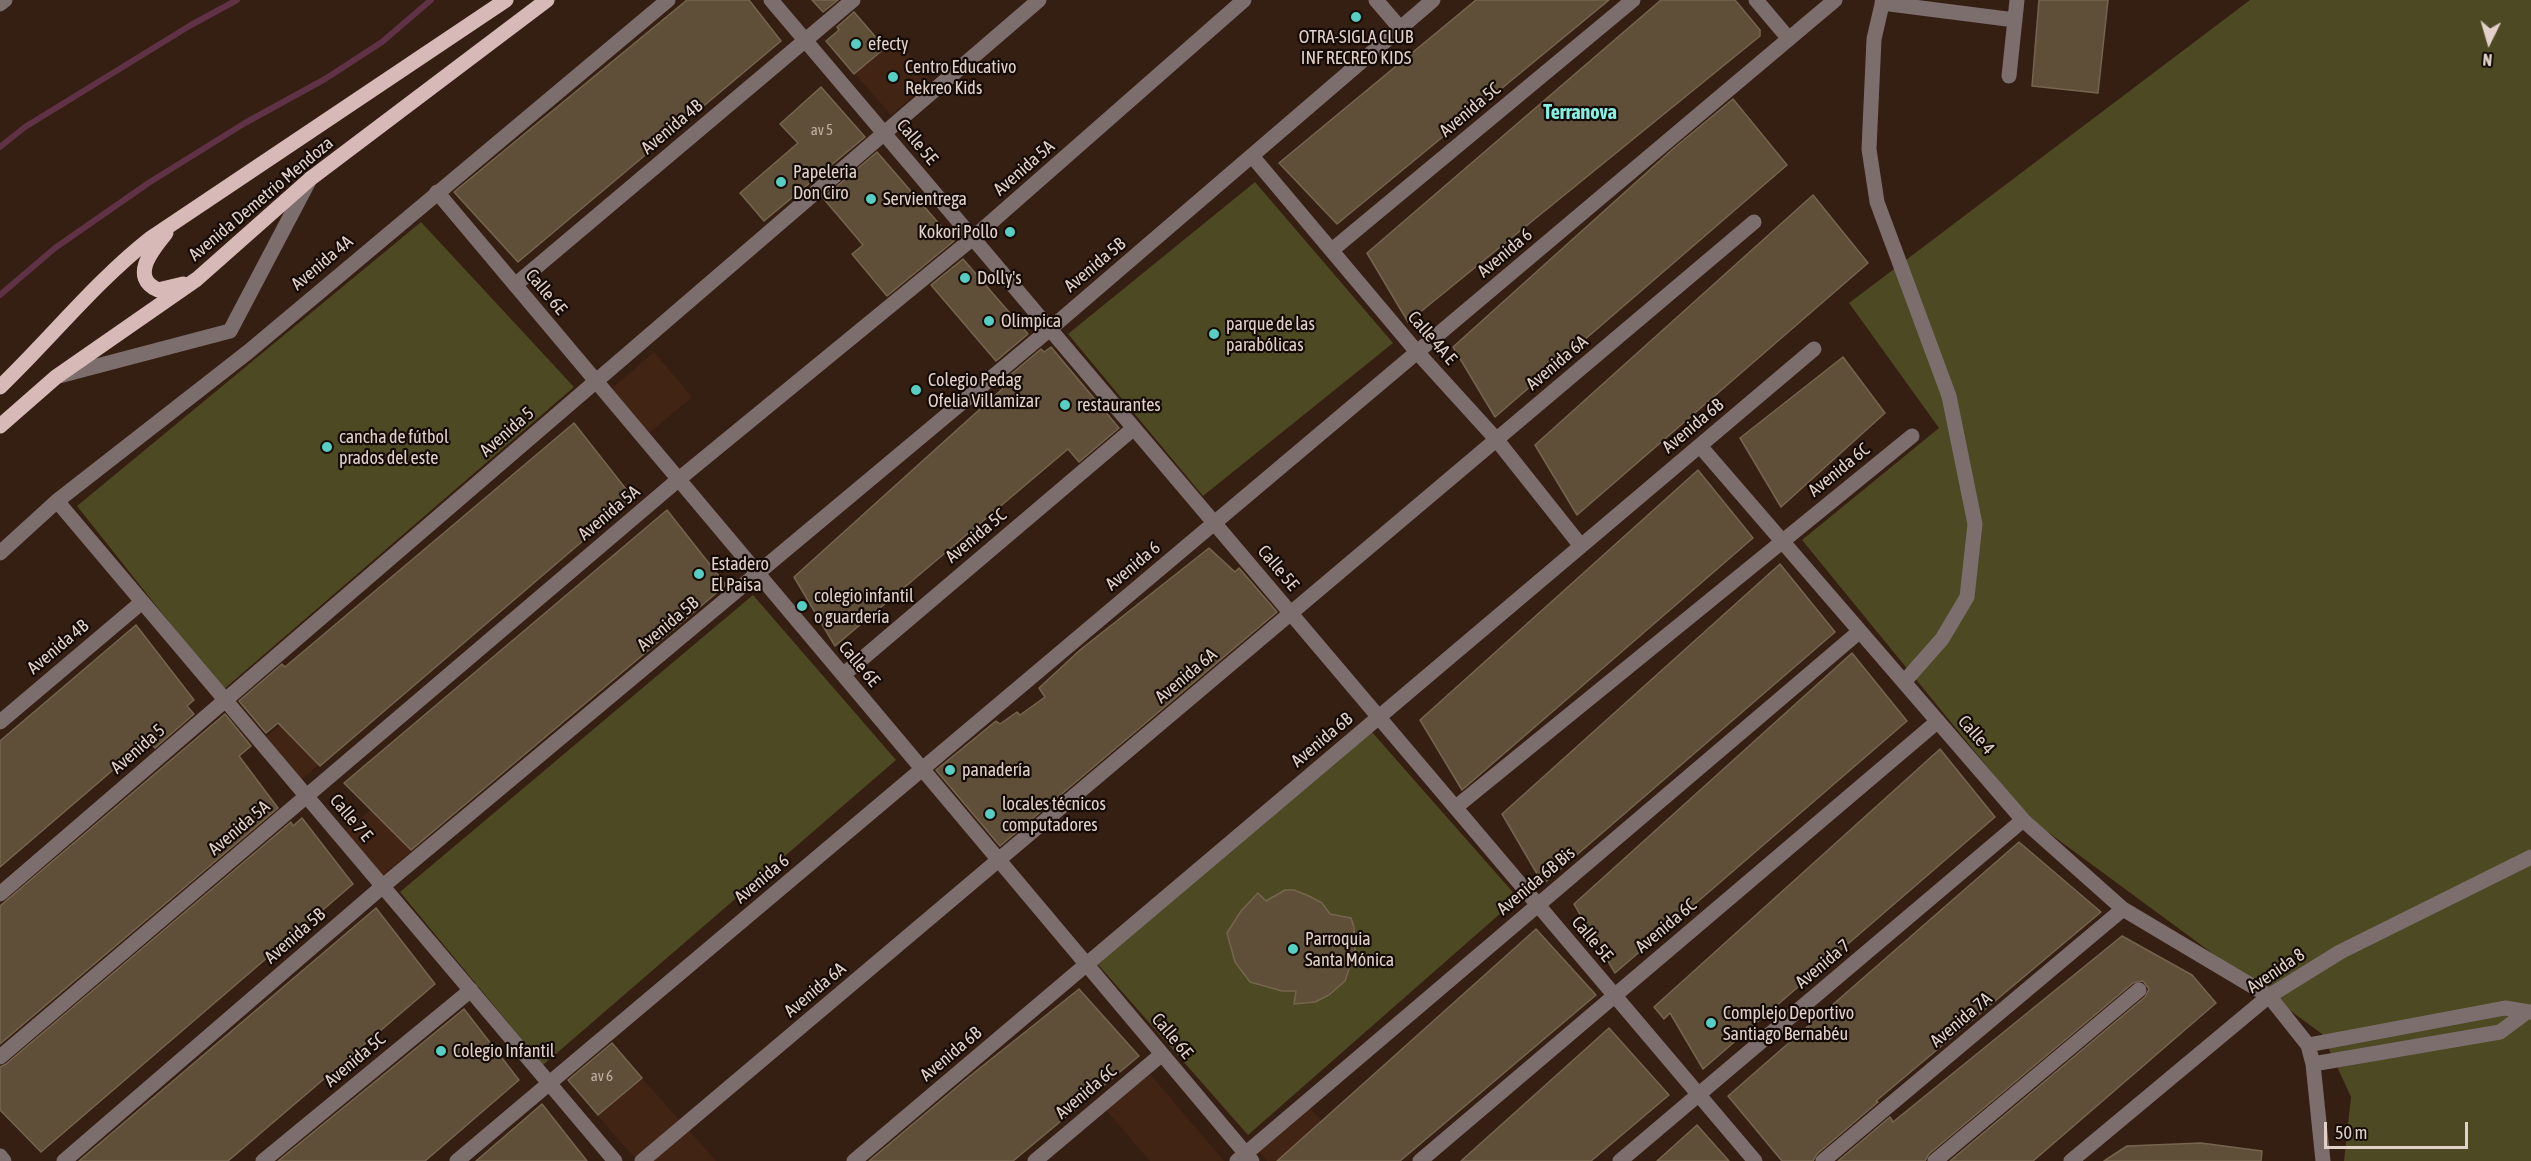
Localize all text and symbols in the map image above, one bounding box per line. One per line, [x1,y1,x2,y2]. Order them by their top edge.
marker: OTRA-SIGLA CLUB INF RECREO KIDS [1349,10,1363,24]
north arrow [2459,12,2519,72]
place label: OTRA-SIGLA CLUB INF RECREO KIDS [1299,26,1413,68]
place label: efecty [868,33,908,55]
marker: efecty [849,37,863,51]
text: N [2482,51,2493,69]
place label: Centro Educativo Rekreo Kids [905,56,1016,98]
marker: Centro Educativo Rekreo Kids [886,70,900,84]
street label: Avenida 5C [1435,78,1505,142]
street label: Avenida 4B [637,95,707,159]
district label: Terranova [1543,101,1617,125]
street label: Calle 5E [892,115,942,169]
house number: av 5 [811,121,833,139]
street label: Avenida Demetrio Mendoza [184,132,338,266]
street label: Avenida 5A [989,136,1059,200]
place label: Papeleria Don Ciro [793,161,857,204]
marker: Papeleria Don Ciro [774,175,788,189]
place label: Servientrega [883,188,967,210]
marker: Servientrega [864,192,878,206]
place label: Kokori Pollo [918,221,998,243]
street label: Avenida 6 [1473,224,1537,282]
marker: Kokori Pollo [1003,225,1017,239]
street label: Avenida 4A [287,231,357,295]
street label: Avenida 5B [1060,233,1130,297]
street label: Calle 6E [521,265,571,319]
place label: Dolly's [977,267,1022,289]
marker: Dolly's [958,271,972,285]
street label: Calle 4A E [1403,307,1461,369]
place label: Olímpica [1001,310,1061,332]
place label: parque de las parabólicas [1226,313,1315,356]
marker: Olímpica [982,314,996,328]
marker: parque de las parabólicas [1207,327,1221,341]
street label: Avenida 6A [1522,331,1592,395]
place label: Colegio Pedag Ofelia Villamizar [928,369,1040,412]
marker: Colegio Pedag Ofelia Villamizar [909,383,923,397]
place label: restaurantes [1077,394,1161,416]
street label: Avenida 6B [1658,394,1728,458]
marker: restaurantes [1058,398,1072,412]
street label: Avenida 5 [475,403,539,461]
place label: cancha de fútbol prados del este [339,426,449,468]
street label: Avenida 6C [1804,439,1874,501]
marker: cancha de fútbol prados del este [320,440,334,454]
street label: Avenida 5A [574,481,644,545]
street label: Avenida 5C [941,504,1011,568]
street label: Avenida 6 [1101,537,1165,595]
street label: Calle 5E [1253,541,1303,595]
place label: Estadero El Paisa [711,553,769,596]
marker: Estadero El Paisa [692,567,706,581]
place label: colegio infantil o guardería [814,585,914,628]
street label: Avenida 5B [633,592,703,656]
marker: colegio infantil o guardería [795,599,809,613]
street label: Avenida 4B [23,615,93,679]
street label: Calle 6E [834,637,884,691]
street label: Avenida 6A [1151,644,1221,708]
street label: Avenida 6B [1287,708,1357,772]
street label: Calle 4 [1953,711,1999,759]
street label: Avenida 5 [106,720,170,778]
place label: panadería [962,759,1031,781]
marker: panadería [943,763,957,777]
street label: Calle 7 E [325,790,377,846]
place label: locales técnicos computadores [1002,793,1106,836]
street label: Avenida 5A [204,796,274,860]
marker: locales técnicos computadores [983,807,997,821]
street label: Avenida 6B Bis [1493,842,1579,920]
street label: Avenida 6 [730,850,794,908]
street label: Avenida 6C [1631,894,1701,958]
street label: Avenida 5B [260,904,330,968]
street label: Calle 5E [1567,912,1617,966]
place label: Parroquia Santa Mónica [1305,928,1394,970]
street label: Avenida 7 [1791,935,1855,993]
marker: Parroquia Santa Mónica [1286,942,1300,956]
street label: Avenida 8 [2243,944,2309,998]
street label: Avenida 6A [780,958,850,1022]
street label: Avenida 7A [1926,988,1996,1052]
place label: Complejo Deportivo Santiago Bernabéu [1723,1002,1854,1044]
street label: Calle 6E [1147,1009,1197,1063]
marker: Complejo Deportivo Santiago Bernabéu [1704,1016,1718,1030]
street label: Avenida 6B [916,1022,986,1086]
street label: Avenida 5C [320,1028,390,1092]
place label: Colegio Infantil [453,1040,555,1062]
marker: Colegio Infantil [434,1044,448,1058]
street label: Avenida 6C [1051,1060,1121,1124]
house number: av 6 [591,1067,613,1085]
scale bar [2327,1110,2471,1148]
text: 50 m [2335,1122,2367,1143]

